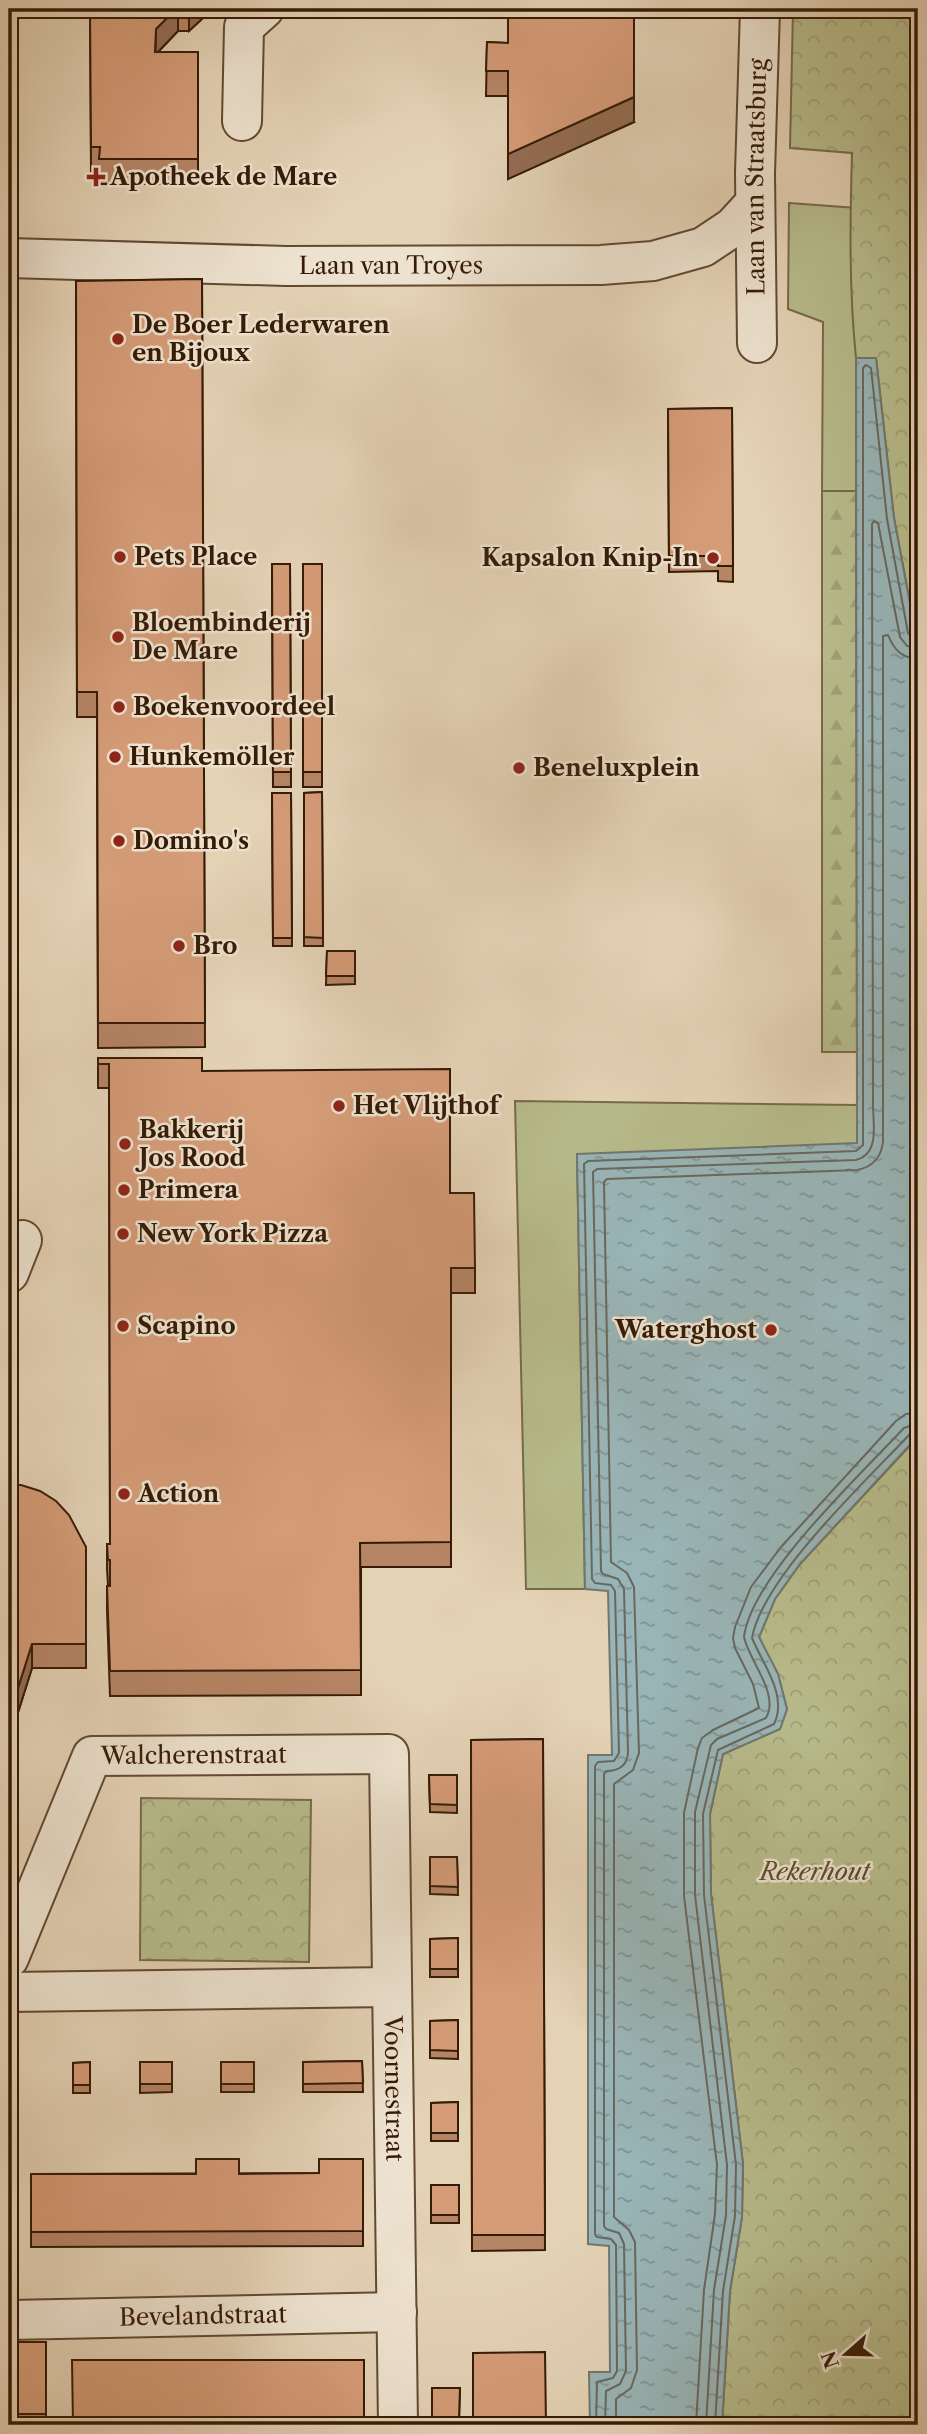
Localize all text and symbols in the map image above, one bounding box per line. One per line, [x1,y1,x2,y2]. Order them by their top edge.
street label: Laan van Straatsburg [740,58,772,296]
place label: Apotheek de Mare [109,162,337,191]
marker: Apotheek de Mare [88,169,104,185]
street label: Laan van Troyes [299,250,483,280]
place label: De Boer Lederwaren en Bijoux [132,310,390,367]
marker: De Boer Lederwaren en Bijoux [110,331,126,347]
place label: Pets Place [134,542,257,571]
place label: Kapsalon Knip-In [481,543,700,572]
marker: Pets Place [112,549,128,565]
marker: Kapsalon Knip-In [705,550,721,566]
place label: Bloembinderij De Mare [132,608,311,665]
marker: Bloembinderij De Mare [110,629,126,645]
place label: Boekenvoordeel [133,692,335,721]
marker: Boekenvoordeel [111,699,127,715]
place label: Hunkemöller [129,742,295,771]
marker: Hunkemöller [107,749,123,765]
place label: Beneluxplein [533,753,700,782]
marker: Beneluxplein [511,760,527,776]
place label: Domino's [133,826,249,855]
marker: Domino's [111,833,127,849]
place label: Bro [193,931,238,960]
marker: Bro [171,938,187,954]
place label: Het Vlijthof [353,1091,503,1120]
marker: Het Vlijthof [331,1098,347,1114]
place label: Bakkerij Jos Rood [135,1115,245,1172]
marker: Bakkerij Jos Rood [117,1136,133,1152]
place label: Primera [138,1175,240,1204]
marker: Primera [116,1182,132,1198]
place label: New York Pizza [137,1219,329,1248]
marker: New York Pizza [115,1226,131,1242]
place label: Scapino [137,1311,236,1340]
place label: Waterghost [614,1315,757,1344]
marker: Scapino [115,1318,131,1334]
marker: Waterghost [763,1322,779,1338]
place label: Action [137,1479,220,1508]
marker: Action [116,1486,132,1502]
street label: Walcherenstraat [100,1740,287,1770]
park label: Rekerhout [758,1857,871,1886]
street label: Voornestraat [378,2014,409,2162]
street label: Bevelandstraat [119,2299,288,2332]
north arrow [811,2318,881,2388]
text: N [817,2348,844,2371]

